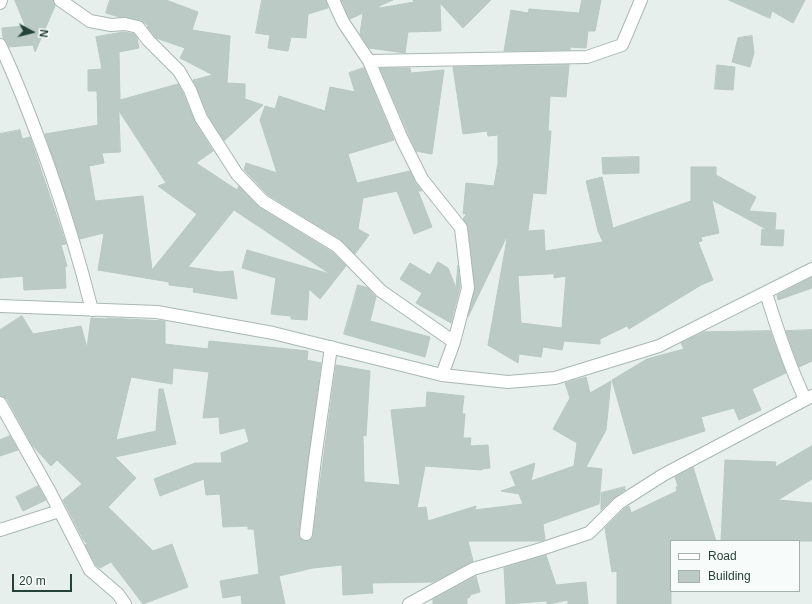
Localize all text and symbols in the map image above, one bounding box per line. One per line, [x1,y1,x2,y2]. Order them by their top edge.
north arrow [12,12,52,52]
text: N [37,29,50,38]
legend [670,540,800,592]
text: Road [708,549,737,563]
scale bar [14,566,74,592]
text: Building [708,569,751,583]
text: 20 m [19,574,46,588]

